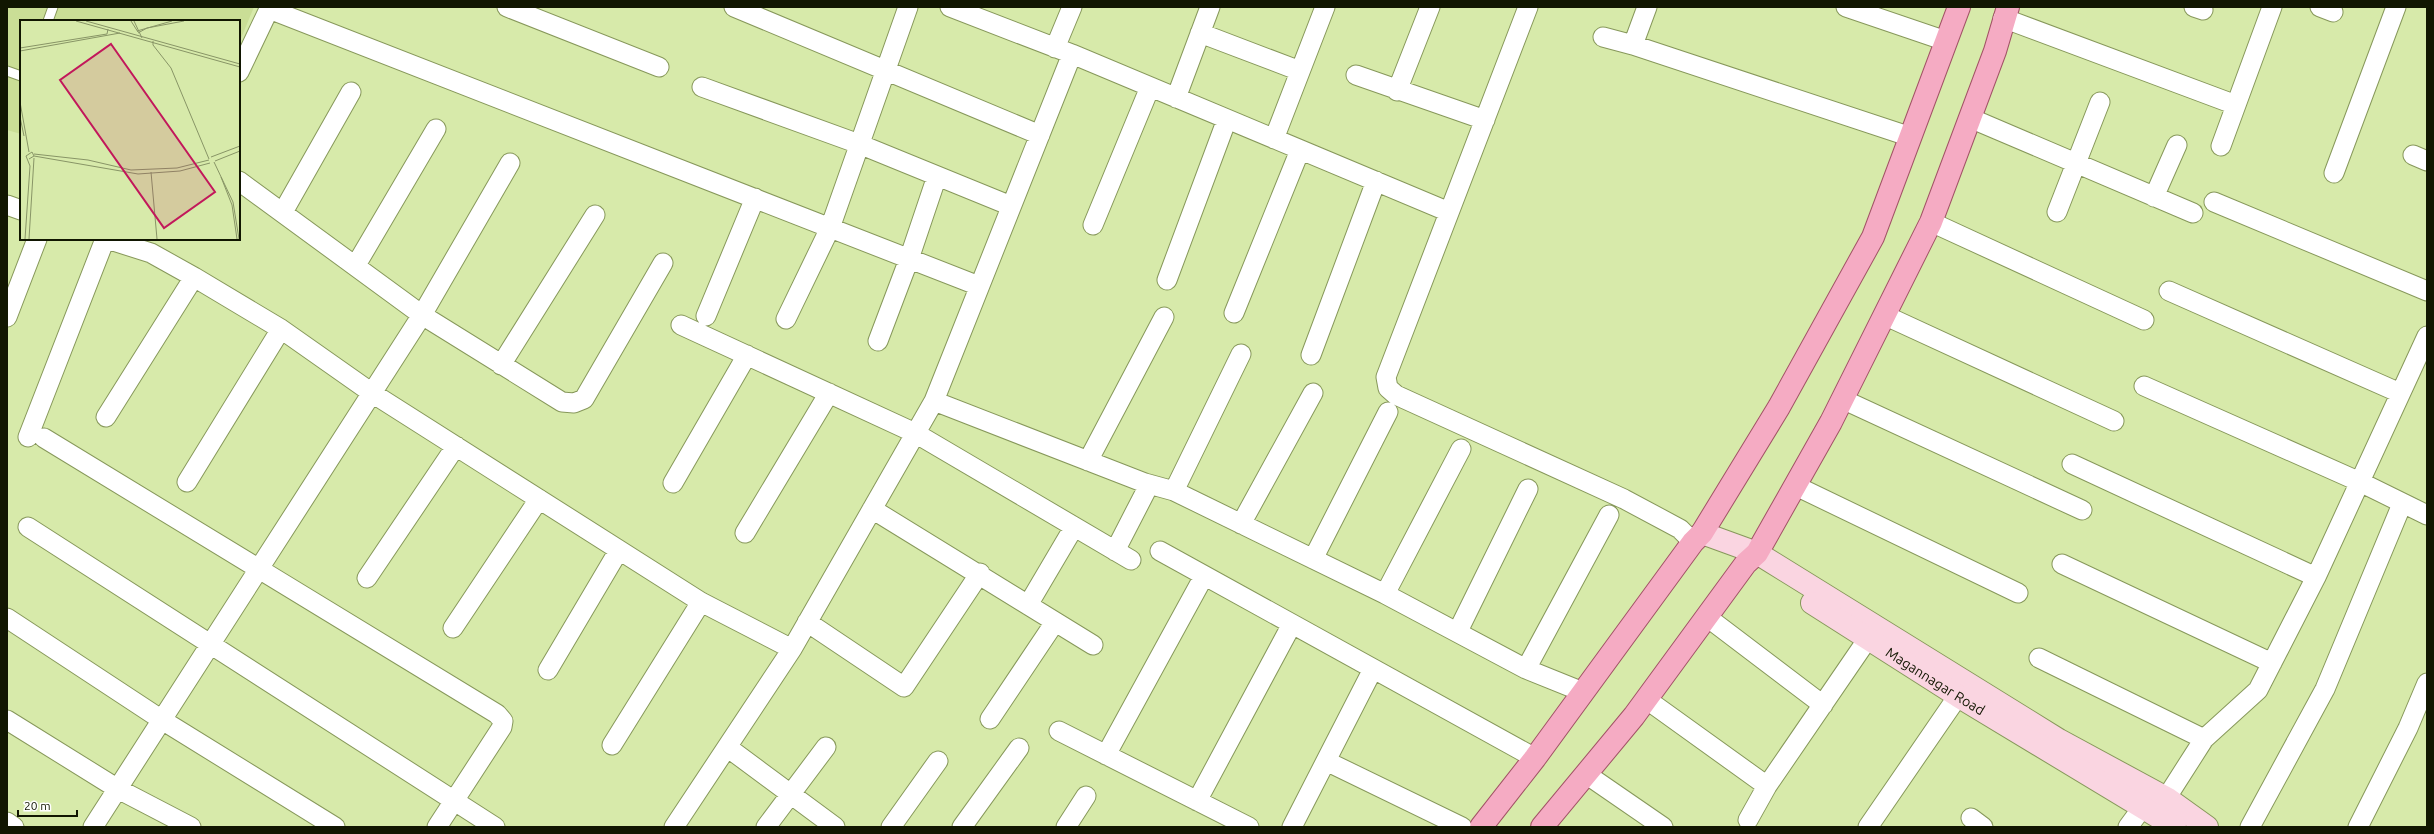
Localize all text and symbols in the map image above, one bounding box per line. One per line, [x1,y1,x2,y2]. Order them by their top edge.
inset map [20,20,240,240]
street label: Magannagar Road [1883,644,1988,718]
scale bar [18,792,77,818]
text: 20 m [24,799,51,812]

